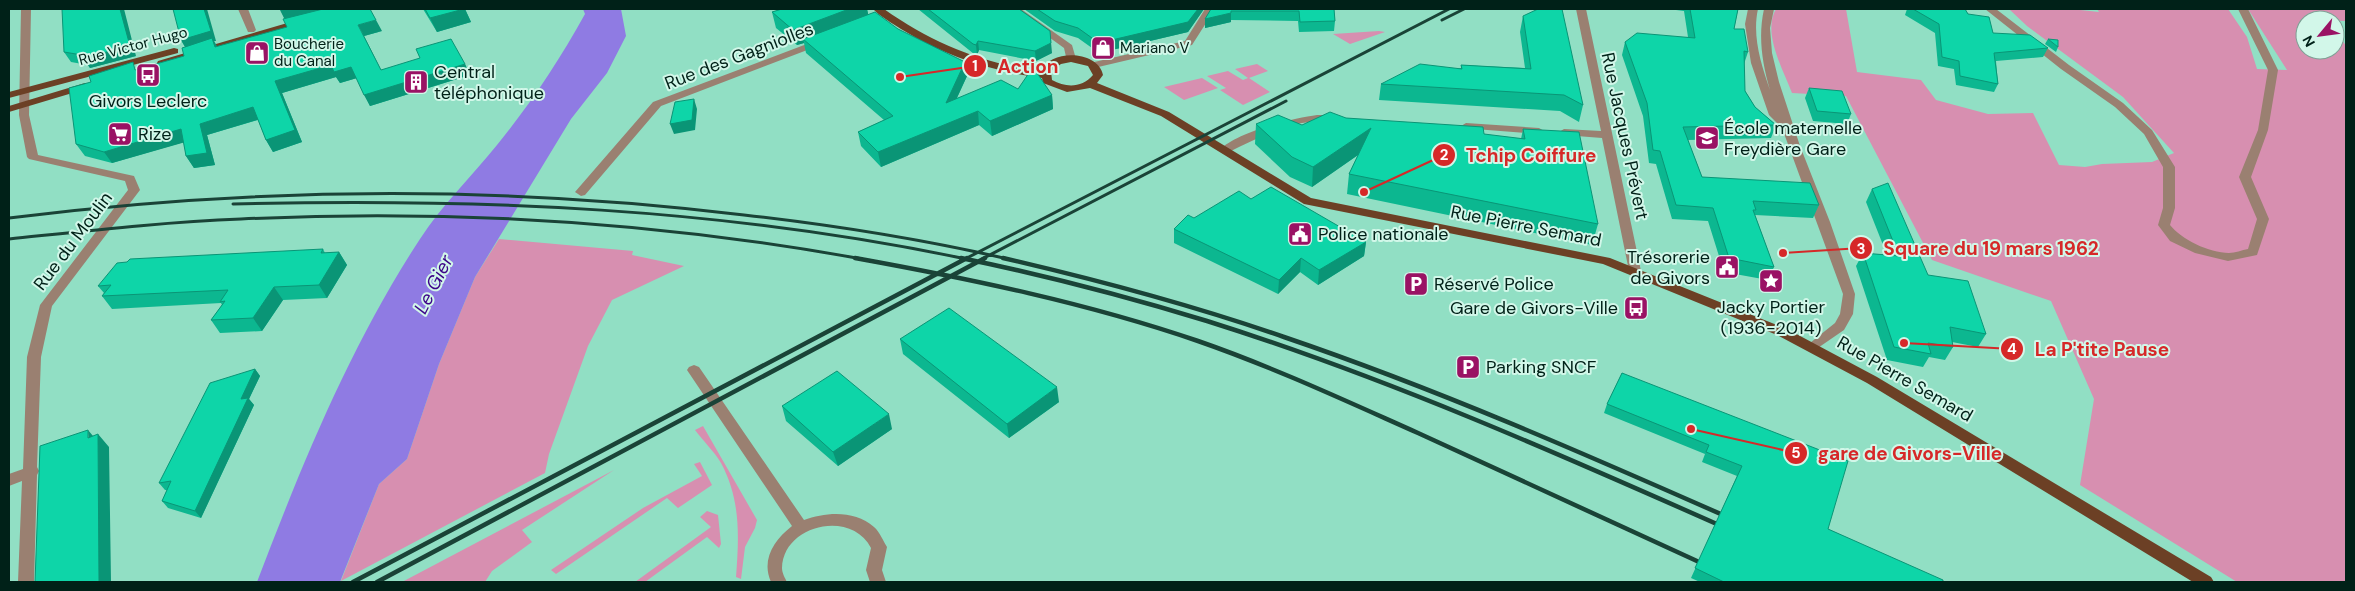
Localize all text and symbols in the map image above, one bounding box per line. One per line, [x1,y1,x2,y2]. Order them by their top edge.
north arrow [2295,10,2345,60]
street label: Rue des Gagniolles [661,17,817,95]
street label: Rue Victor Hugo [76,22,190,70]
text: N [2298,32,2319,50]
place label: Boucherie du Canal [274,34,344,71]
shop icon: Mariano V [1090,35,1116,61]
place label: Mariano V [1120,38,1190,58]
shop icon: Boucherie du Canal [244,40,270,66]
callout: Action [962,49,1069,83]
street label: Rue Jacques Prévert [1596,50,1654,222]
text: Action [997,54,1059,79]
text: 1 [972,56,978,76]
place label: Central téléphonique [434,60,544,105]
bus stop icon: Givors Leclerc [135,62,161,88]
building icon: Central téléphonique [403,69,429,95]
place label: Givors Leclerc [89,89,207,113]
place label: École maternelle Freydière Gare [1724,116,1862,161]
supermarket icon: Rize [107,121,133,147]
place label: Rize [138,122,171,146]
school or university icon: École maternelle Freydière Gare [1694,125,1720,151]
callout: Tchip Coiffure [1431,138,1607,172]
text: Tchip Coiffure [1466,143,1596,168]
text: 2 [1440,145,1449,165]
street label: Rue du Moulin [28,187,118,295]
street label: Rue Pierre Semard [1449,200,1603,252]
public building icon: Police nationale [1287,221,1313,247]
place label: Police nationale [1318,222,1449,246]
callout: Square du 19 mars 1962 [1848,231,2109,265]
text: Square du 19 mars 1962 [1883,236,2099,261]
text: 3 [1856,239,1866,259]
place label: Trésorerie de Givors [1627,245,1710,290]
water label: Le Gier [408,250,459,318]
public building icon: Trésorerie de Givors [1714,254,1740,280]
place icon: Jacky Portier (1936-2014) [1758,268,1784,294]
parking icon: Réservé Police [1403,271,1429,297]
place label: Réservé Police [1434,272,1554,296]
bus stop icon: Gare de Givors-Ville [1623,295,1649,321]
place label: Jacky Portier (1936-2014) [1717,295,1826,340]
place label: Gare de Givors-Ville [1450,296,1618,320]
street label: Rue Pierre Semard [1833,330,1977,428]
callout: La P'tite Pause [1999,332,2179,366]
text: La P'tite Pause [2035,337,2169,362]
text: 4 [2007,339,2017,359]
parking icon: Parking SNCF [1455,354,1481,380]
place label: Parking SNCF [1486,355,1597,379]
callout: gare de Givors-Ville [1783,436,2013,470]
text: gare de Givors-Ville [1818,441,2002,466]
text: 5 [1791,443,1801,463]

